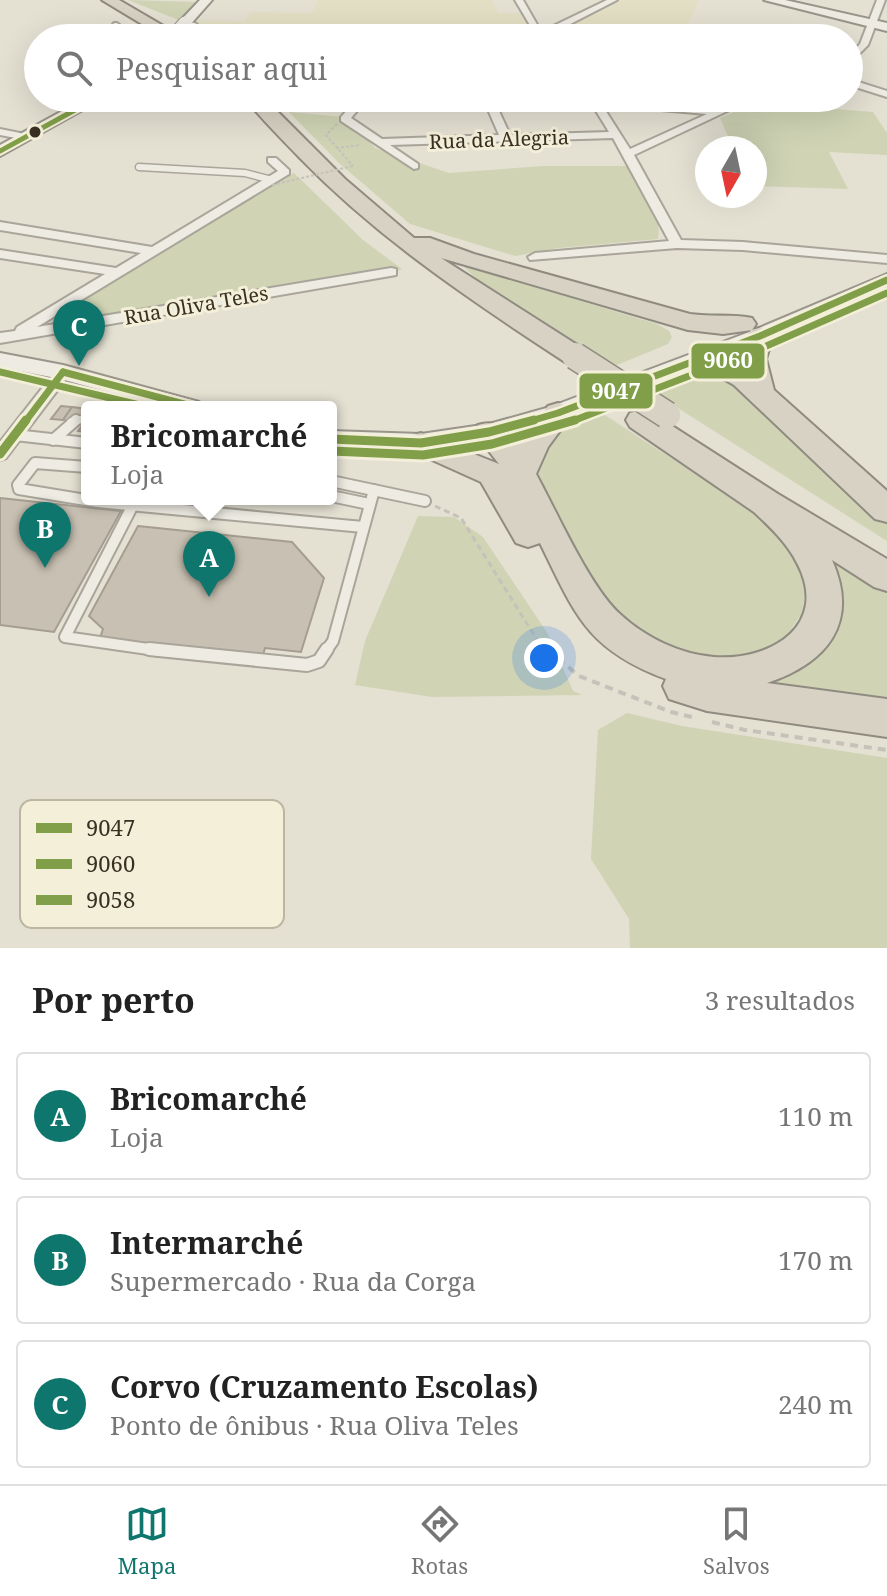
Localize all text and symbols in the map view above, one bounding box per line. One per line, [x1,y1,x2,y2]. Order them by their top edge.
search box [24,24,863,112]
icon: search [52,46,96,90]
text: Pesquisar aqui [116,48,327,89]
street label: Rua da Alegria [429,123,569,155]
unlabelled marker [27,124,43,140]
north arrow [695,136,767,208]
street label: Rua Oliva Teles [122,279,270,331]
pin: C [53,300,105,366]
line badge: 9060 [690,342,766,380]
text: 9060 [703,344,753,374]
line badge: 9047 [578,372,654,410]
text: 9047 [591,375,641,405]
popup [81,401,337,505]
text: Bricomarché [111,415,307,456]
text: Loja [111,456,164,492]
pin: B [19,502,71,568]
pin: A [183,531,235,597]
your location [524,638,564,678]
legend [20,800,284,928]
text: 9047 [86,812,135,842]
text: 9060 [86,848,135,878]
text: 9058 [86,884,135,914]
text: Por perto [32,977,195,1023]
text: 3 resultados [705,982,855,1018]
text: Bricomarché [110,1078,307,1119]
text: A [50,1098,70,1134]
text: 110 m [778,1098,853,1134]
text: Loja [110,1119,164,1155]
text: Intermarché [110,1222,303,1263]
text: B [51,1242,69,1278]
text: 170 m [778,1242,853,1278]
text: Supermercado · Rua da Corga [110,1263,476,1299]
text: Corvo (Cruzamento Escolas) [110,1366,539,1407]
text: C [51,1386,69,1422]
text: 240 m [778,1386,853,1422]
text: Ponto de ônibus · Rua Oliva Teles [110,1407,519,1443]
tab: Mapa [117,1502,176,1580]
tab: Rotas [411,1502,468,1580]
tab: Salvos [703,1502,770,1580]

